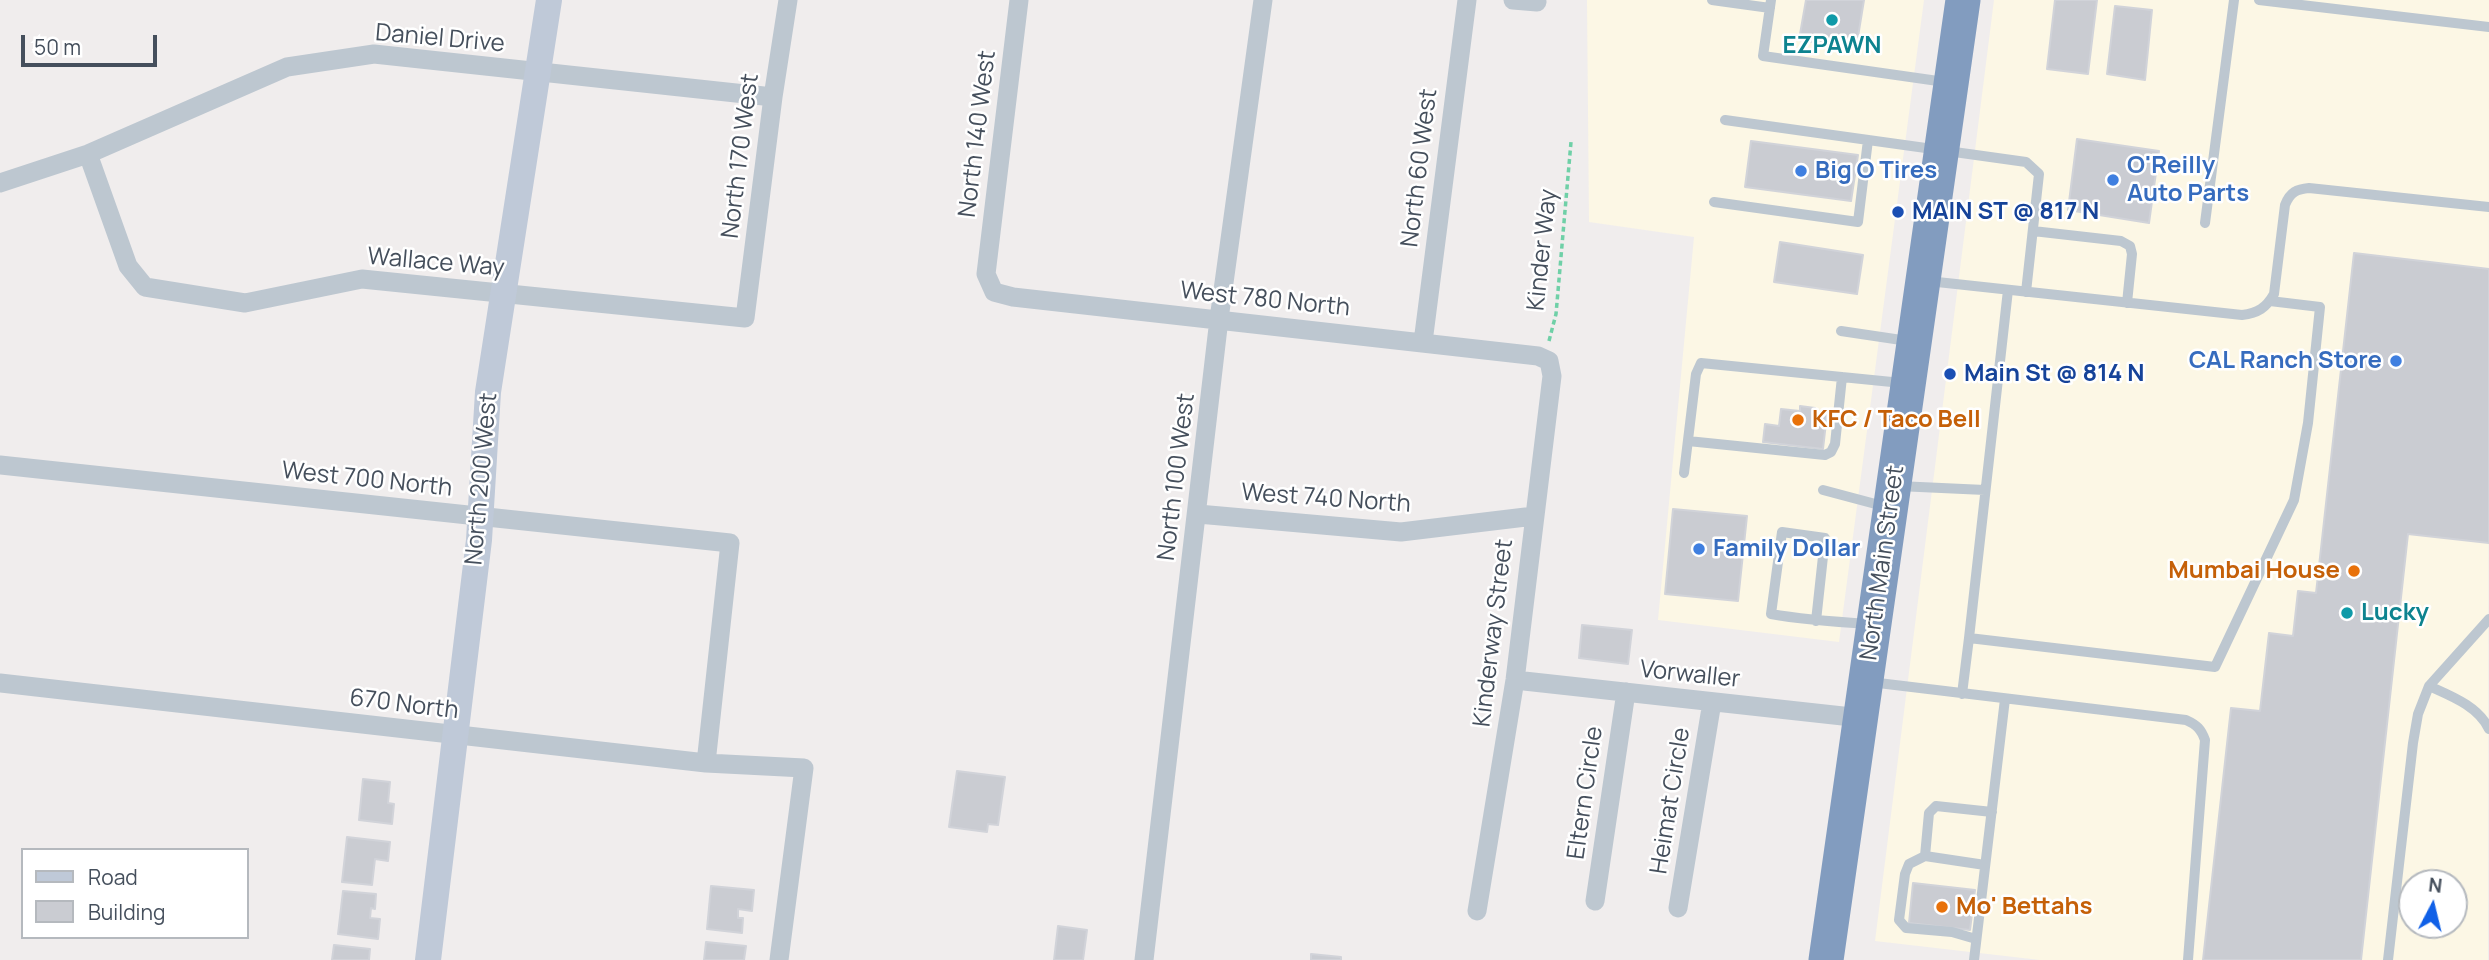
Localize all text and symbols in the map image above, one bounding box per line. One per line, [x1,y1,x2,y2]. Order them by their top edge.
marker: EZPAWN [1824,12,1840,28]
street label: Daniel Drive [374,19,506,59]
scale bar [24,21,161,65]
place label: EZPAWN [1782,32,1882,60]
text: 50 m [34,33,81,61]
street label: North 140 West [953,49,1003,219]
street label: North 170 West [717,72,765,240]
street label: North 60 West [1396,87,1444,249]
place label: O'Reilly Auto Parts [2127,152,2249,208]
place label: Big O Tires [1815,157,1937,185]
marker: Big O Tires [1793,163,1809,179]
marker: O'Reilly Auto Parts [2105,172,2121,188]
street label: Kinder Way [1522,188,1564,312]
place label: MAIN ST @ 817 N [1912,198,2099,226]
marker: MAIN ST @ 817 N [1890,204,1906,220]
street label: Wallace Way [366,243,506,283]
street label: West 780 North [1179,277,1351,323]
place label: CAL Ranch Store [2189,347,2382,375]
marker: CAL Ranch Store [2388,353,2404,369]
place label: Main St @ 814 N [1964,360,2144,388]
marker: Main St @ 814 N [1942,366,1958,382]
street label: North 200 West [460,392,504,566]
street label: North 100 West [1152,392,1202,562]
place label: KFC / Taco Bell [1812,406,1981,434]
marker: KFC / Taco Bell [1790,412,1806,428]
street label: West 700 North [280,457,454,503]
street label: North Main Street [1855,464,1911,662]
street label: West 740 North [1240,479,1412,519]
place label: Family Dollar [1713,535,1861,563]
street label: Kinderway Street [1468,537,1520,729]
marker: Family Dollar [1691,541,1707,557]
place label: Mumbai House [2168,557,2340,585]
marker: Mumbai House [2346,563,2362,579]
place label: Lucky [2361,599,2429,627]
marker: Lucky [2339,605,2355,621]
street label: Vorwaller [1638,655,1742,695]
street label: 670 North [348,684,460,726]
street label: Eltern Circle [1562,725,1610,861]
street label: Heimat Circle [1645,726,1697,876]
legend [21,848,248,939]
text: Road [88,863,138,891]
north arrow [2398,869,2468,939]
text: N [2427,871,2444,899]
place label: Mo' Bettahs [1956,893,2092,921]
text: Building [88,898,165,926]
marker: Mo' Bettahs [1934,899,1950,915]

